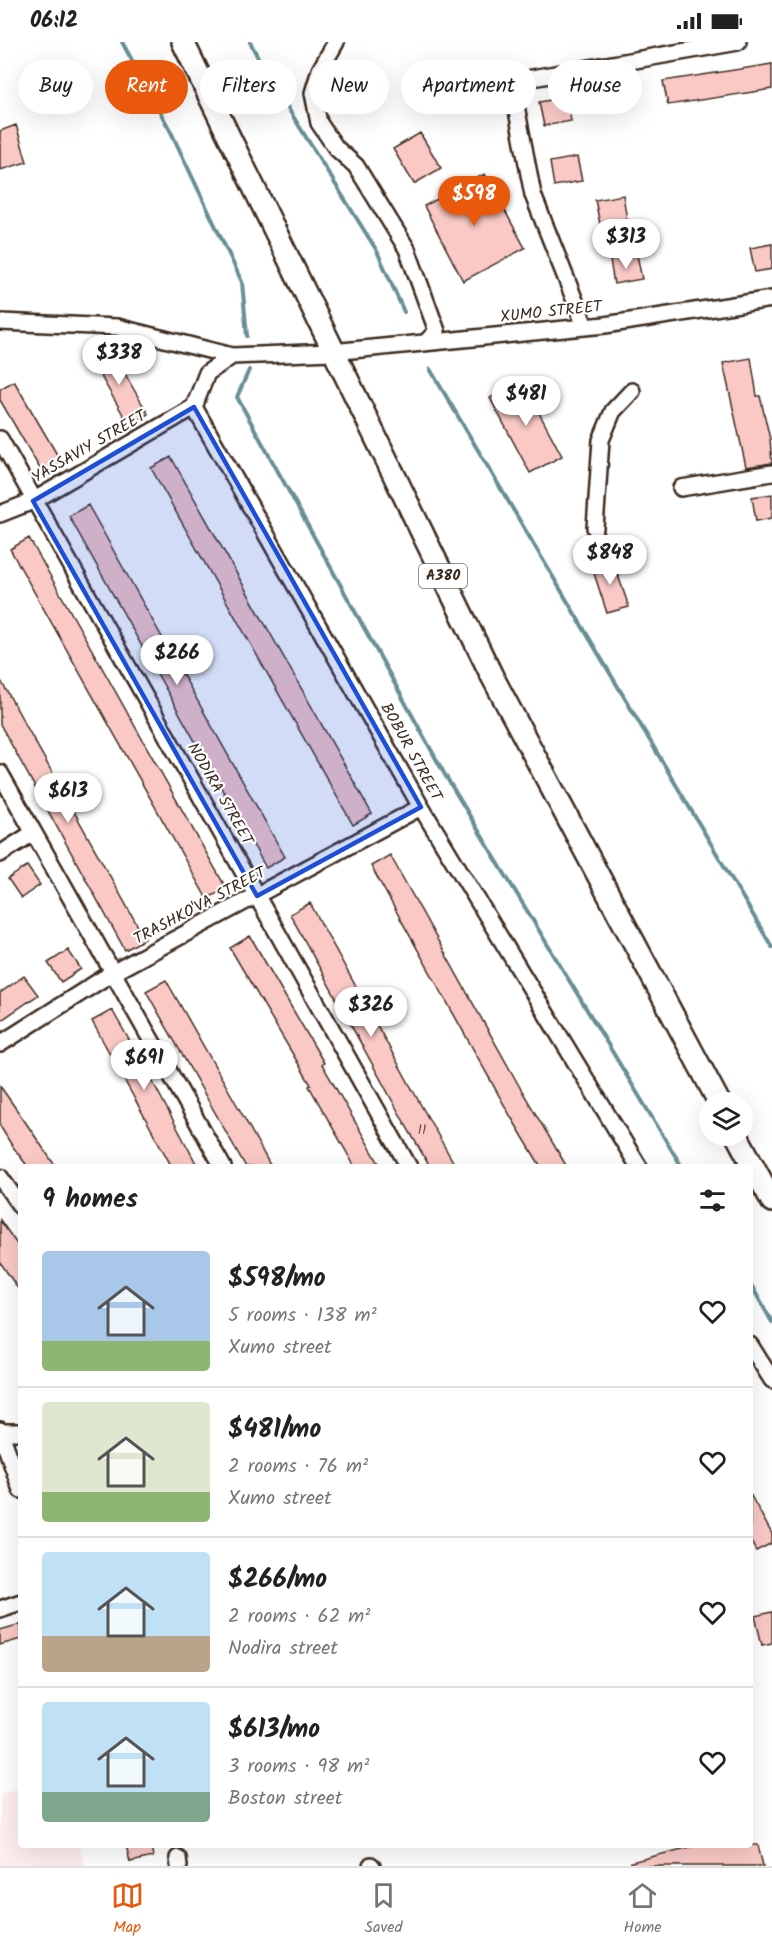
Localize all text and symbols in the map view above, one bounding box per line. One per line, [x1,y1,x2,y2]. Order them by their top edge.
text: 06:12 [30,4,78,39]
chip: Buy [18,60,93,114]
chip: Rent [105,60,188,114]
chip: Filters [200,60,297,114]
chip: New [309,60,389,114]
chip: Apartment [401,60,536,114]
chip: House [548,60,642,114]
pin: $598 [438,176,510,227]
text: $598 [452,179,496,211]
pin: $313 [590,219,662,270]
text: $313 [606,222,646,254]
street label: XUMO STREET [499,294,604,330]
pin: $338 [83,335,155,386]
text: $338 [96,338,142,370]
pin: $481 [490,376,562,427]
text: $481 [506,379,546,411]
street label: YASSAVIY STREET [27,403,152,490]
pin: $848 [574,535,646,586]
text: $848 [587,538,633,570]
road number: A380 [419,564,467,588]
pin: $266 [141,635,213,686]
text: $266 [154,638,200,670]
street label: BOBUR STREET [374,698,449,807]
street label: NODIRA STREET [180,738,260,851]
pin: $613 [32,773,104,824]
text: $613 [48,776,88,808]
street label: TRASHKO'VA STREET [129,860,272,951]
pin: $326 [335,987,407,1038]
text: $326 [348,990,394,1022]
pin: $691 [108,1040,180,1091]
text: $691 [125,1043,163,1075]
map controls [699,1092,753,1146]
button: layers [699,1092,753,1146]
house number: 11 [418,1119,426,1141]
text: 9 homes [42,1179,138,1221]
icon: filters [696,1184,729,1217]
text: $598/mo [228,1258,326,1300]
icon: home [90,1275,162,1347]
icon: heart [696,1295,729,1328]
text: 5 rooms · 138 m² [228,1300,377,1332]
text: Xumo street [228,1332,332,1364]
text: $481/mo [228,1409,321,1451]
icon: home [90,1426,162,1498]
icon: heart [696,1446,729,1479]
text: 2 rooms · 76 m² [228,1451,368,1483]
text: Xumo street [228,1483,332,1515]
text: $266/mo [228,1559,327,1601]
icon: home [90,1576,162,1648]
icon: heart [696,1596,729,1629]
text: 2 rooms · 62 m² [228,1601,370,1633]
text: Nodira street [228,1633,338,1665]
text: $613/mo [228,1709,320,1751]
icon: home [90,1726,162,1798]
icon: heart [696,1746,729,1779]
text: 3 rooms · 98 m² [228,1751,369,1783]
text: Boston street [228,1783,342,1815]
tab: Map [111,1879,144,1940]
tab: Saved [365,1879,403,1940]
tab: Home [624,1879,661,1940]

